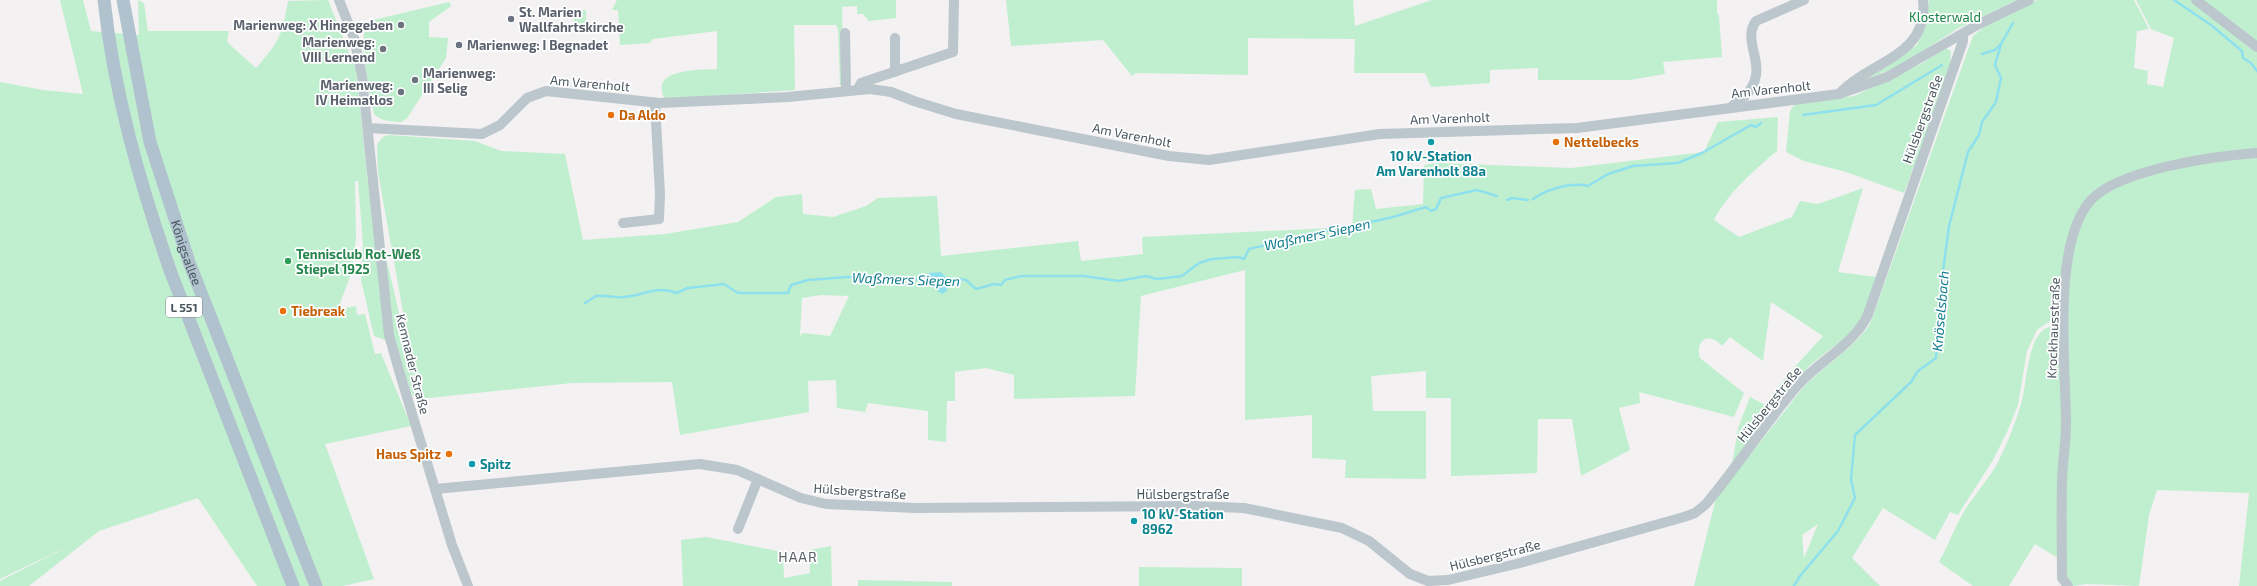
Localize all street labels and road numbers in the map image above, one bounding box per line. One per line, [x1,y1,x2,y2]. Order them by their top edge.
street label: Am Varenholt [549,72,631,94]
street label: Hülsbergstraße [1899,73,1945,165]
street label: Am Varenholt [1730,77,1812,101]
street label: Am Varenholt [1410,109,1490,127]
street label: Am Varenholt [1091,120,1173,150]
street label: Königsallee [168,218,205,288]
street label: Krockhausstraße [2043,277,2063,379]
road number: L 551 [166,297,202,317]
street label: Kemnader Straße [393,312,433,416]
street label: Hülsbergstraße [1734,363,1805,445]
street label: Hülsbergstraße [813,480,907,502]
street label: Hülsbergstraße [1136,486,1230,502]
street label: Hülsbergstraße [1448,536,1542,574]

